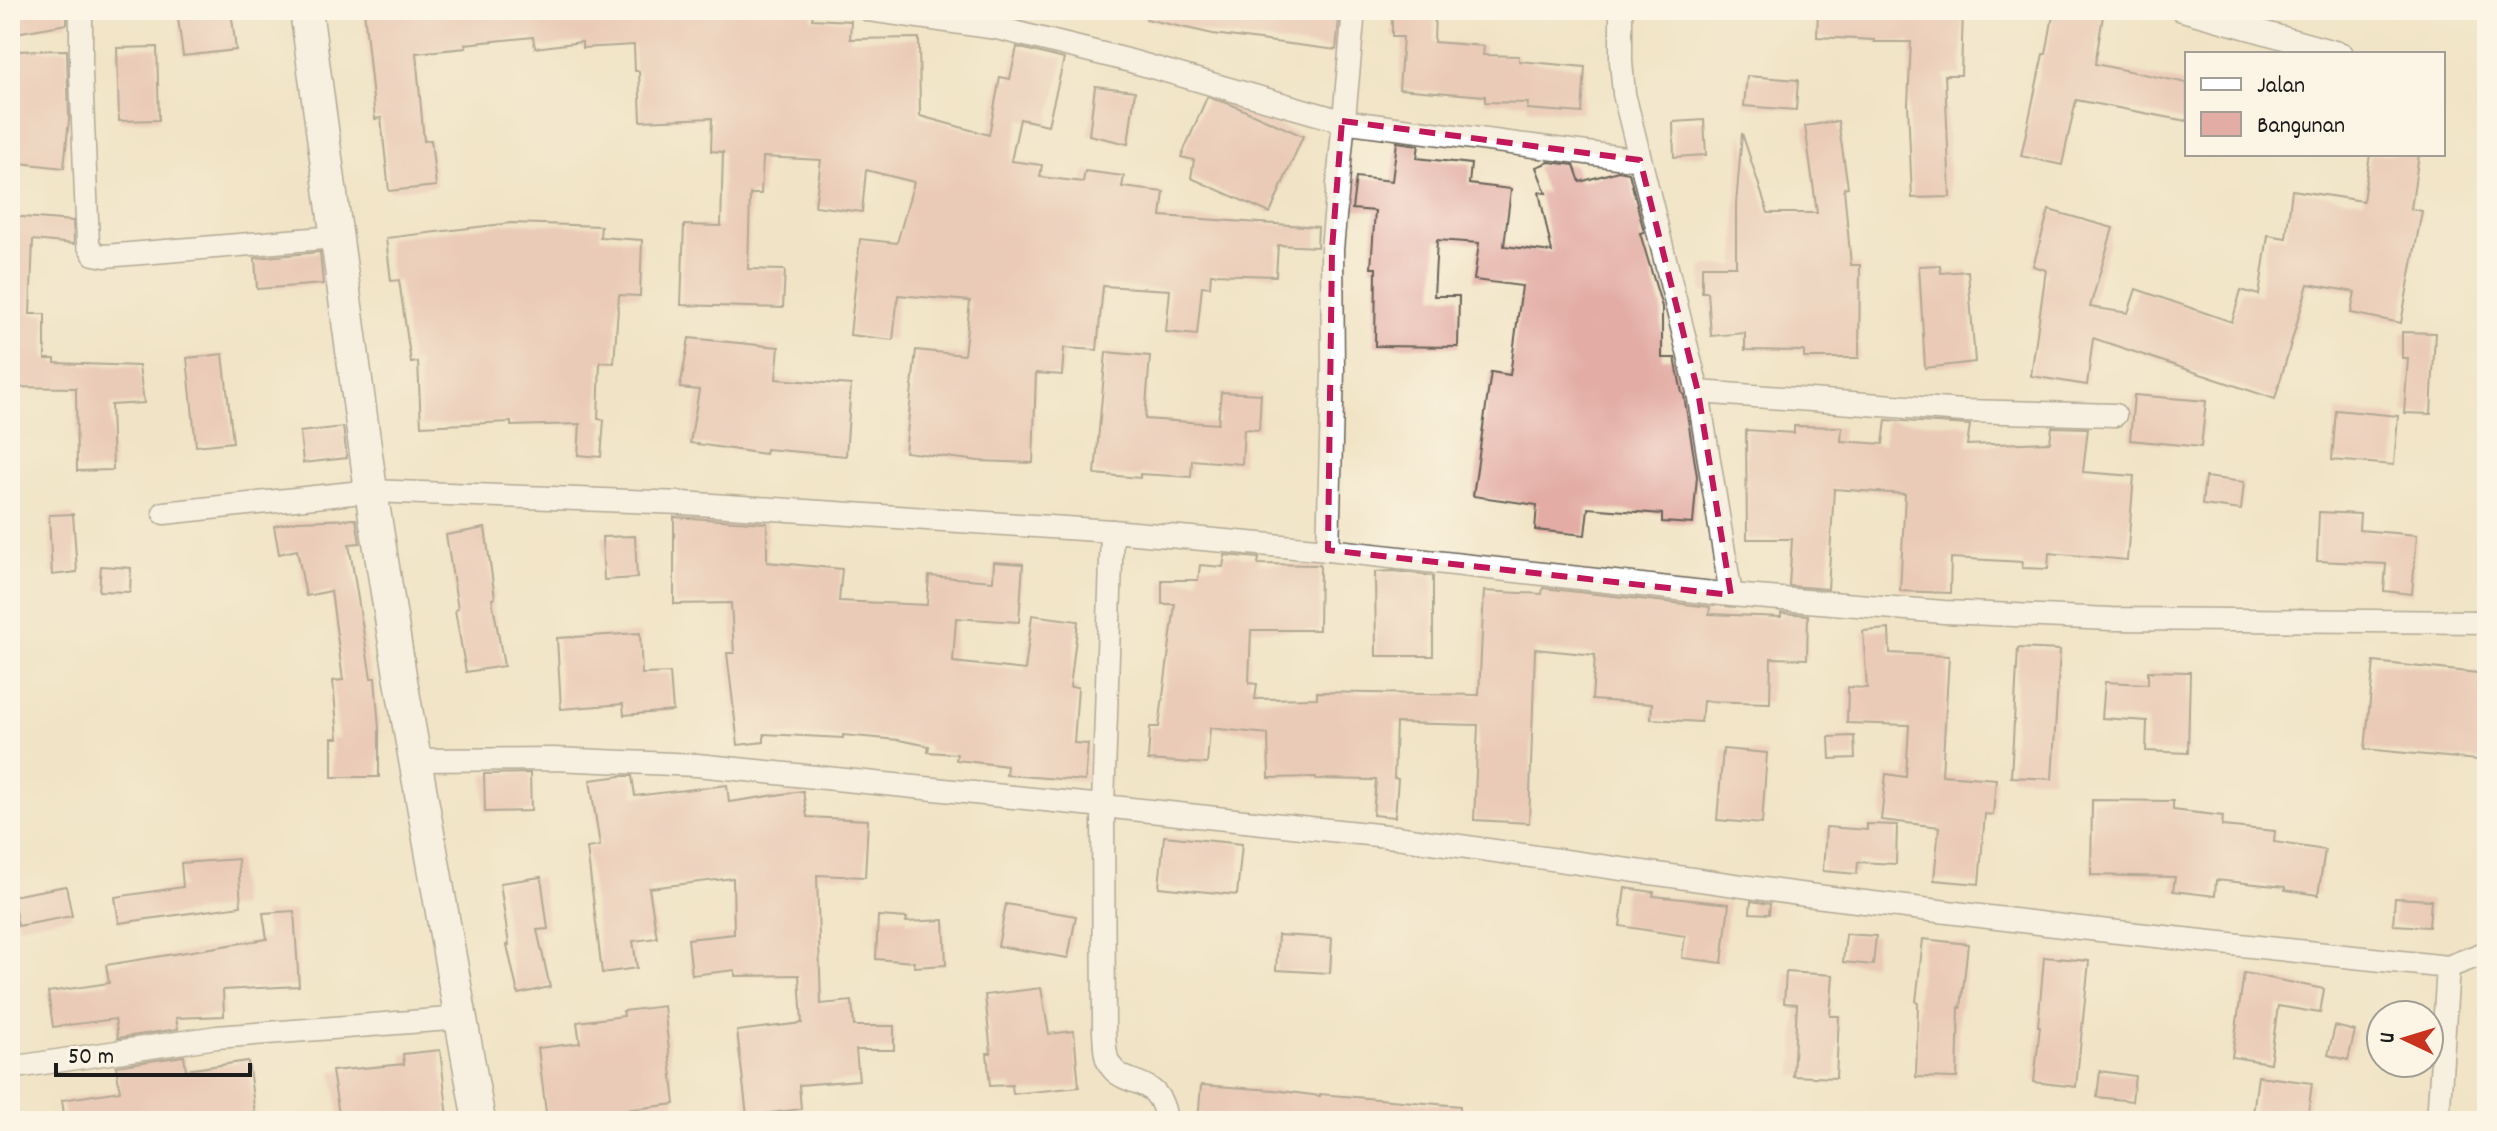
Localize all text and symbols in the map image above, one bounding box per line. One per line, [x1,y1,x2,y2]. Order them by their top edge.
legend [2185,52,2445,156]
text: Jalan [2257,70,2305,104]
text: Bangunan [2257,110,2345,144]
north arrow [2365,999,2445,1079]
scale bar [56,1027,250,1077]
text: U [2373,1031,2404,1044]
text: 50 m [68,1041,114,1075]

